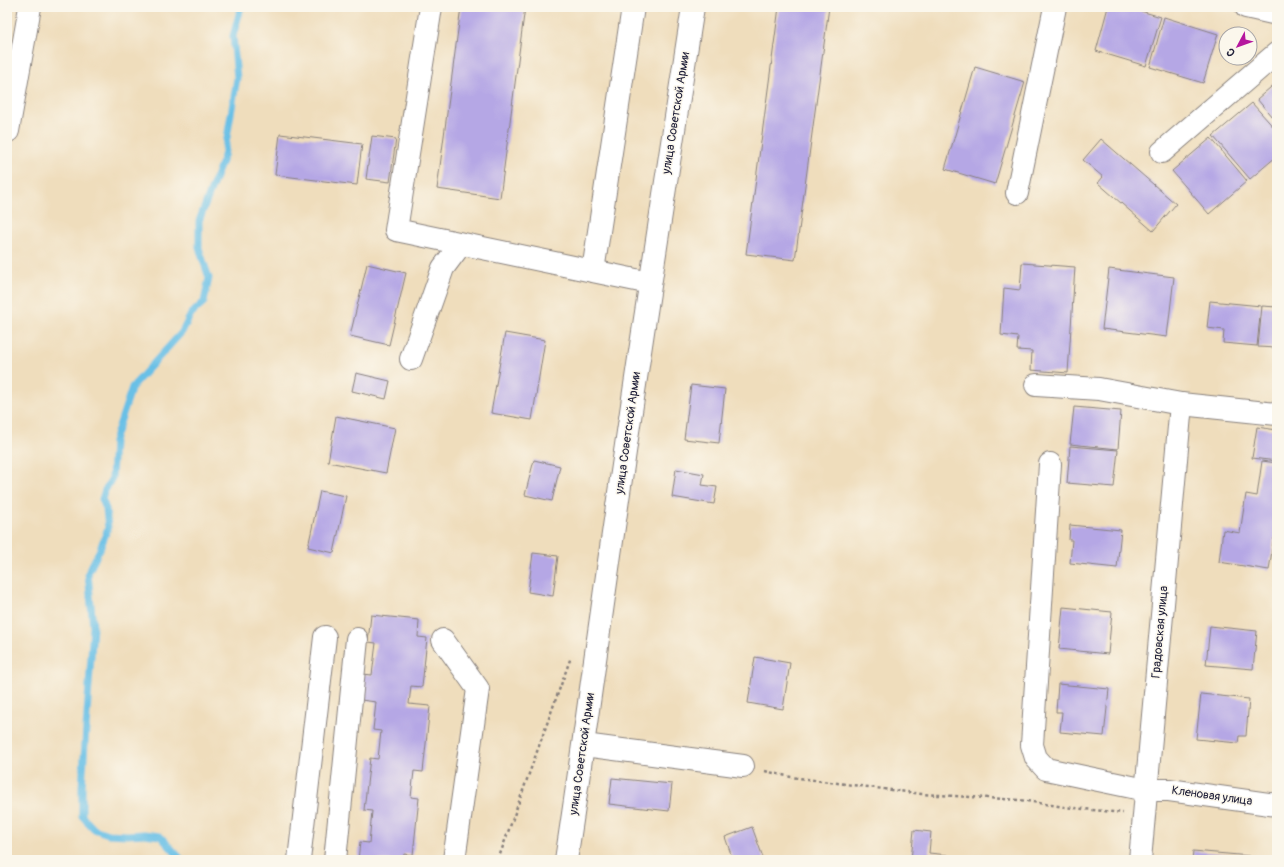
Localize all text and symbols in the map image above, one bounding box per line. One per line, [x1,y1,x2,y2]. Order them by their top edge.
north arrow [1218,26,1258,66]
text: С [1224,45,1238,59]
street label: улица Советской Армии [659,50,693,176]
street label: улица Советской Армии [612,370,644,496]
street label: Градовская улица [1148,585,1172,679]
street label: улица Советской Армии [566,691,598,817]
street label: Кленовая улица [1171,783,1254,809]

